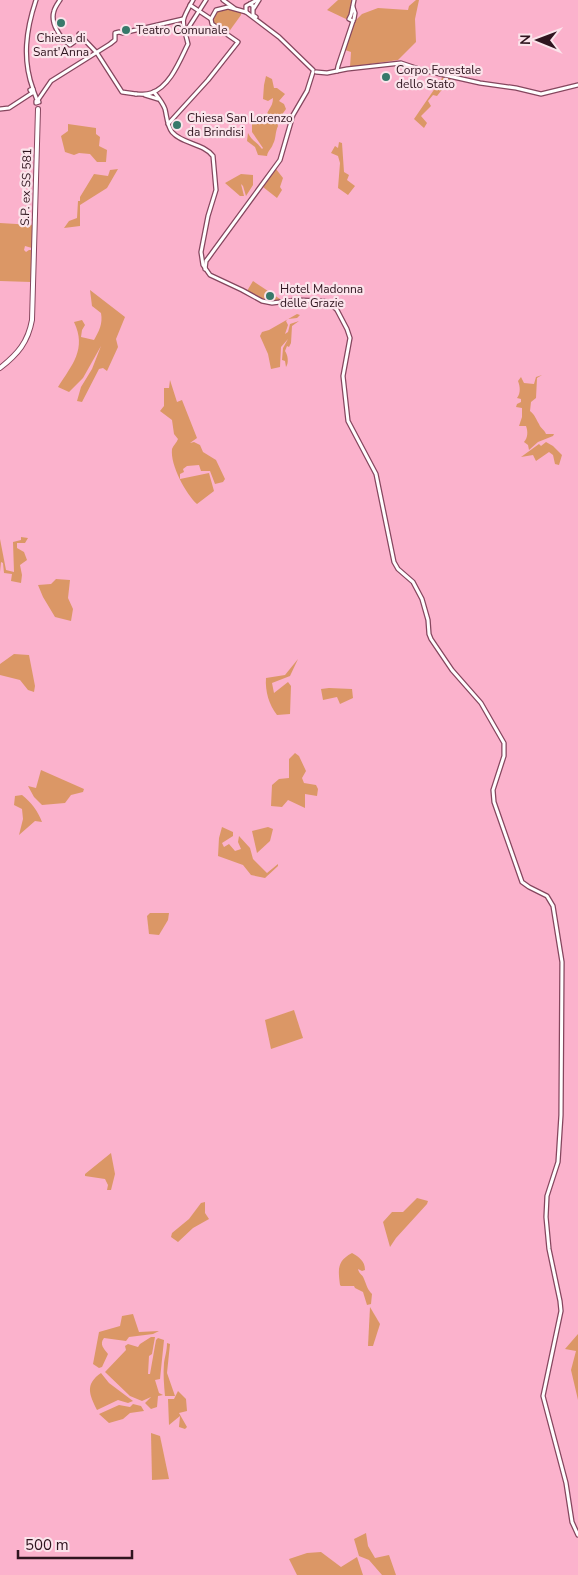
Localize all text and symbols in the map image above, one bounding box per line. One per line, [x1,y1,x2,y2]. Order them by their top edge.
north arrow [513,15,563,65]
marker: Chiesa di Sant'Anna [55,17,67,29]
place label: Teatro Comunale [136,22,228,38]
marker: Teatro Comunale [120,24,132,36]
place label: Chiesa di Sant'Anna [33,30,89,60]
text: N [516,34,535,45]
place label: Corpo Forestale dello Stato [396,62,481,92]
marker: Corpo Forestale dello Stato [380,71,392,83]
place label: Chiesa San Lorenzo da Brindisi [187,110,293,140]
marker: Chiesa San Lorenzo da Brindisi [171,119,183,131]
street label: S.P. ex SS 581 [17,148,35,226]
place label: Hotel Madonna delle Grazie [280,281,363,311]
marker: Hotel Madonna delle Grazie [264,290,276,302]
scale bar [18,1528,131,1560]
text: 500 m [25,1535,69,1555]

